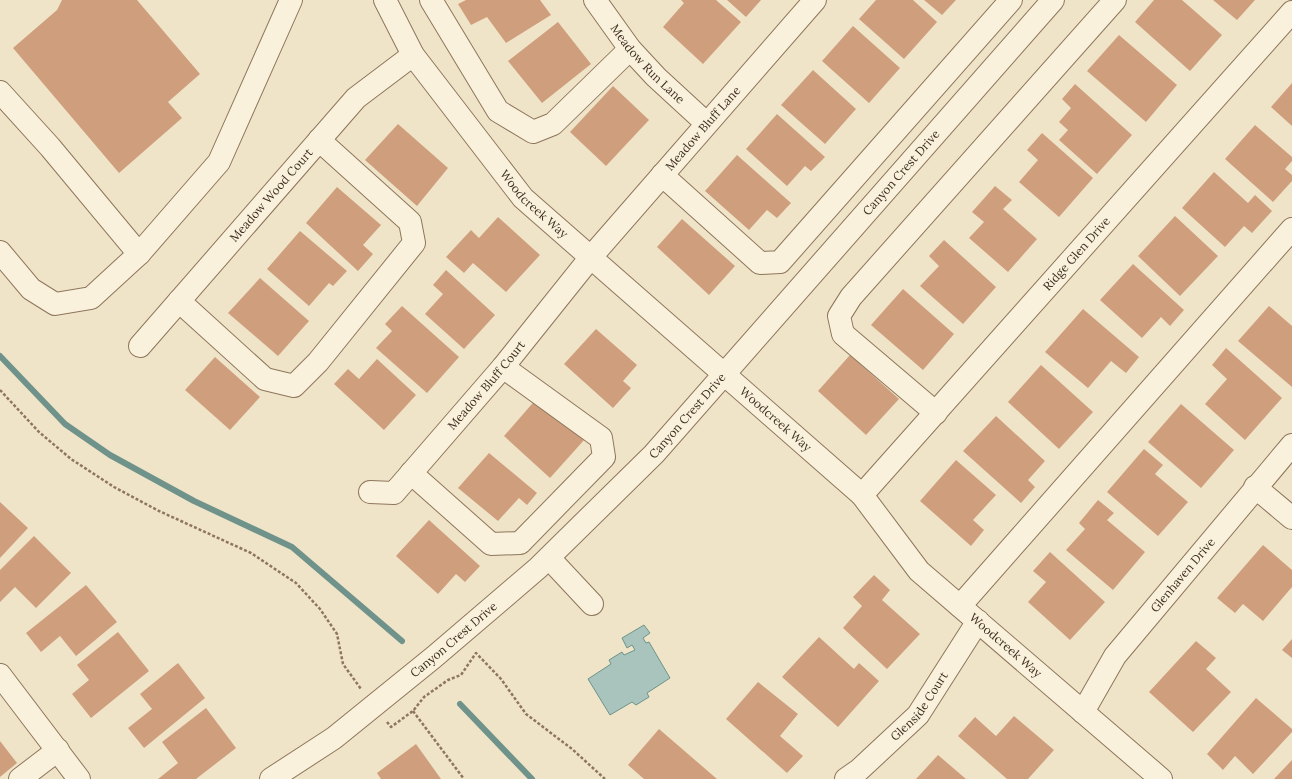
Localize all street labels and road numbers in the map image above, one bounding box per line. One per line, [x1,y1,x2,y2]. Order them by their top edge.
street label: Meadow Run Lane [608,21,688,107]
street label: Meadow Bluff Lane [662,83,744,173]
street label: Canyon Crest Drive [859,126,943,218]
street label: Meadow Wood Court [226,145,316,245]
street label: Woodcreek Way [497,167,572,241]
street label: Ridge Glen Drive [1040,213,1114,293]
street label: Meadow Bluff Court [444,337,528,433]
street label: Canyon Crest Drive [645,369,729,462]
street label: Woodcreek Way [737,383,816,455]
street label: Glenhaven Drive [1147,534,1218,615]
street label: Canyon Crest Drive [407,598,500,680]
street label: Woodcreek Way [967,610,1046,681]
street label: Glenside Court [887,668,951,744]

